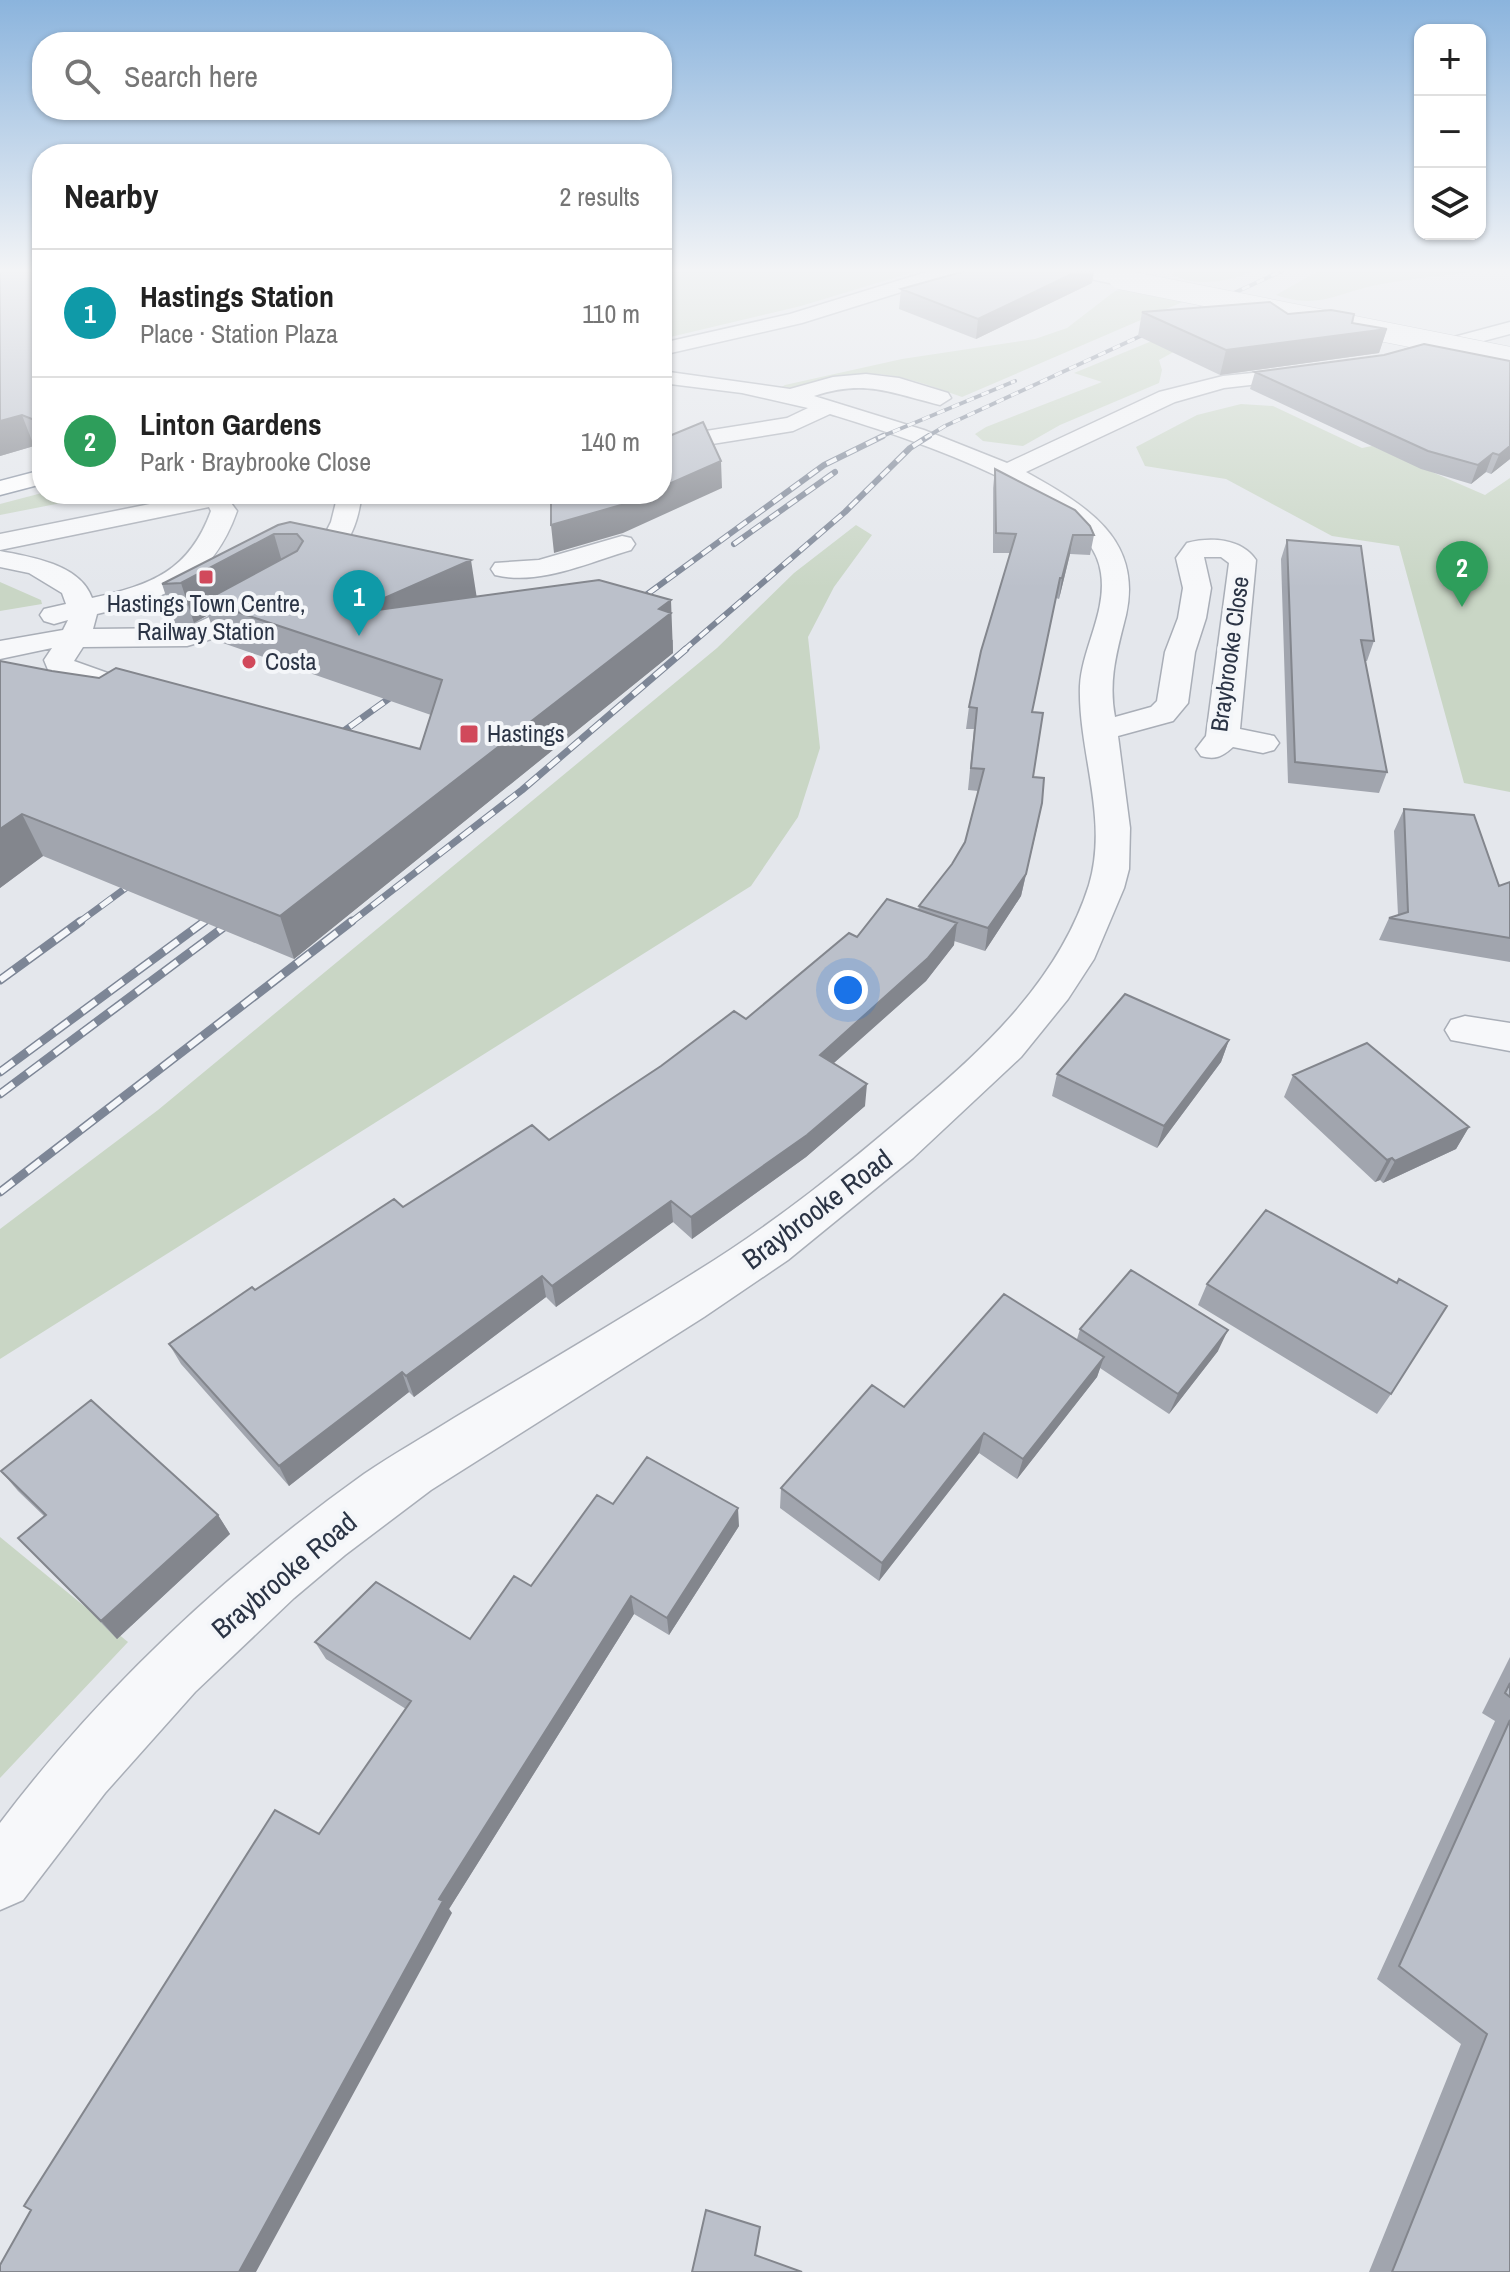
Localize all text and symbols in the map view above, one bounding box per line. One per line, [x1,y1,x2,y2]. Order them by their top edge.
map controls [1414,24,1486,240]
button: + [1414,24,1486,96]
search box [32,32,672,120]
icon: search [60,54,104,98]
text: Search here [124,56,258,96]
button: − [1414,96,1486,168]
button: layers [1414,168,1486,240]
text: Nearby [64,173,159,219]
text: 2 results [559,179,640,214]
text: Hastings Station [140,276,334,316]
text: 1 [84,296,96,331]
text: 110 m [582,296,640,331]
text: Place · Station Plaza [140,316,338,351]
text: Linton Gardens [140,404,322,444]
text: 2 [84,424,96,459]
text: 140 m [581,424,640,459]
text: Park · Braybrooke Close [140,444,371,479]
pin: 2 [1436,541,1488,607]
marker: Hastings Town Centre, Railway Station [197,568,215,586]
pin: 1 [333,570,385,636]
street label: Braybrooke Close [1202,574,1256,734]
place label: Hastings Town Centre, Railway Station [107,587,305,647]
place label: Costa [265,645,316,677]
marker: Costa [240,653,258,671]
place label: Hastings [487,717,565,749]
marker: Hastings [458,723,480,745]
your location [828,970,868,1010]
street label: Braybrooke Road [734,1140,900,1278]
street label: Braybrooke Road [203,1503,365,1647]

